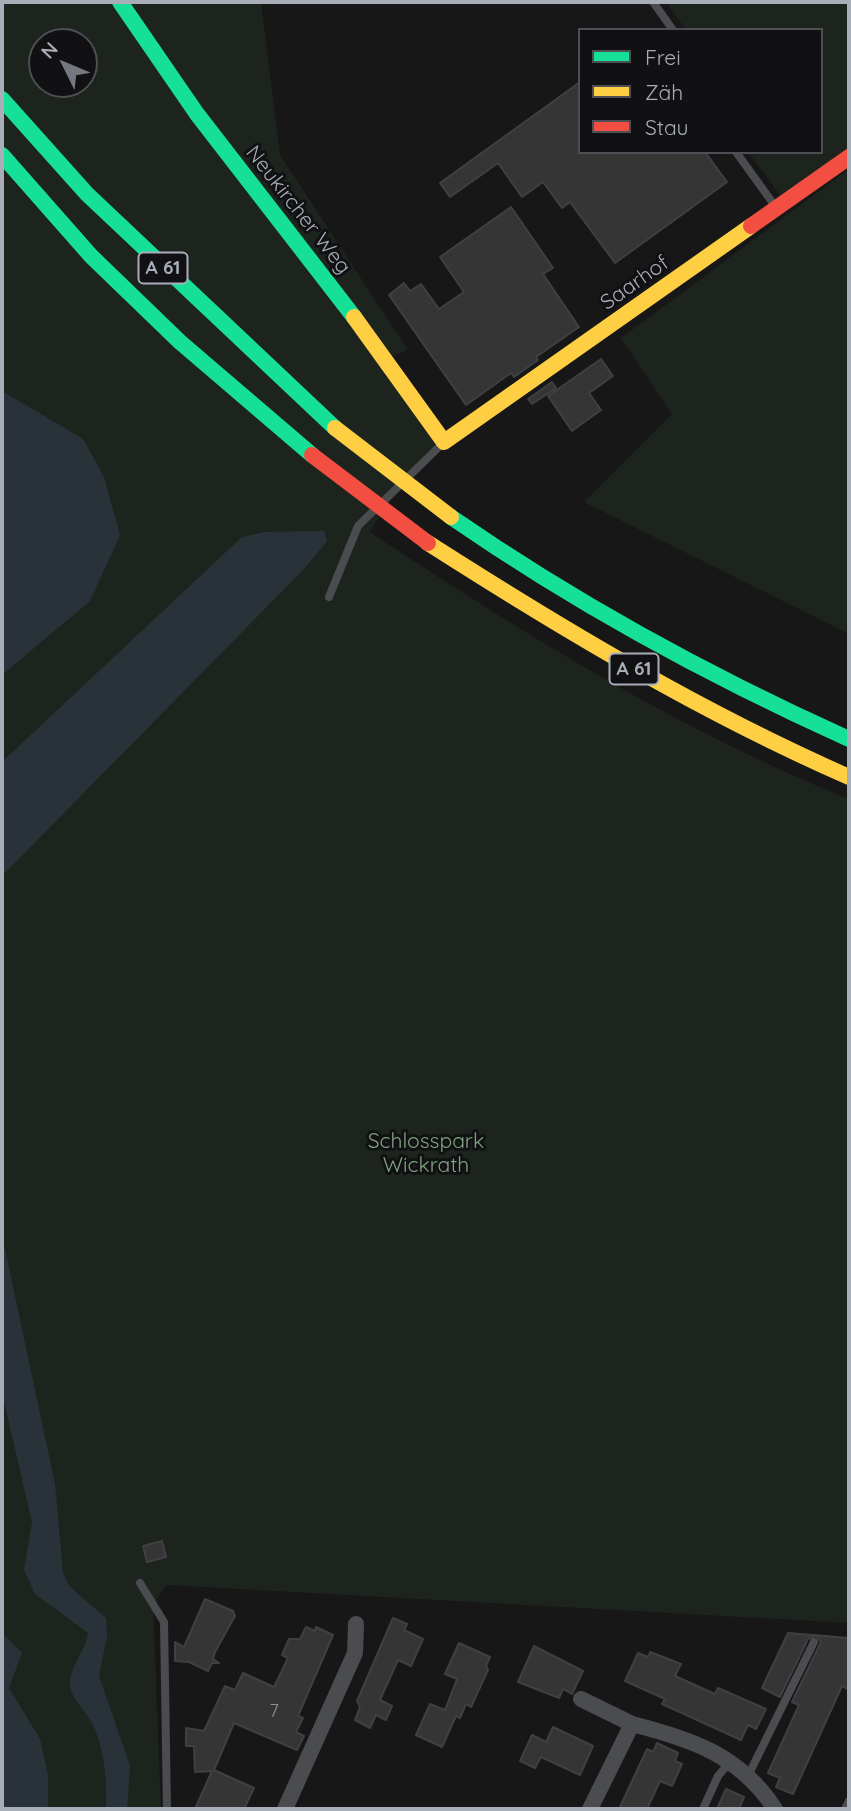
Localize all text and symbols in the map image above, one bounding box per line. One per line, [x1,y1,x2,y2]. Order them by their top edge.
north arrow [28,28,98,98]
legend [578,28,823,154]
text: N [36,37,63,63]
text: Frei [645,44,681,70]
text: Zäh [645,79,683,105]
text: Stau [645,114,688,140]
street label: Neukircher Weg [240,141,356,279]
street label: Saarhof [596,250,674,316]
road number: A 61 [138,252,188,284]
road number: A 61 [610,654,658,684]
park label: Schlosspark Wickrath [368,1129,484,1179]
house number: 7 [269,1701,279,1723]

